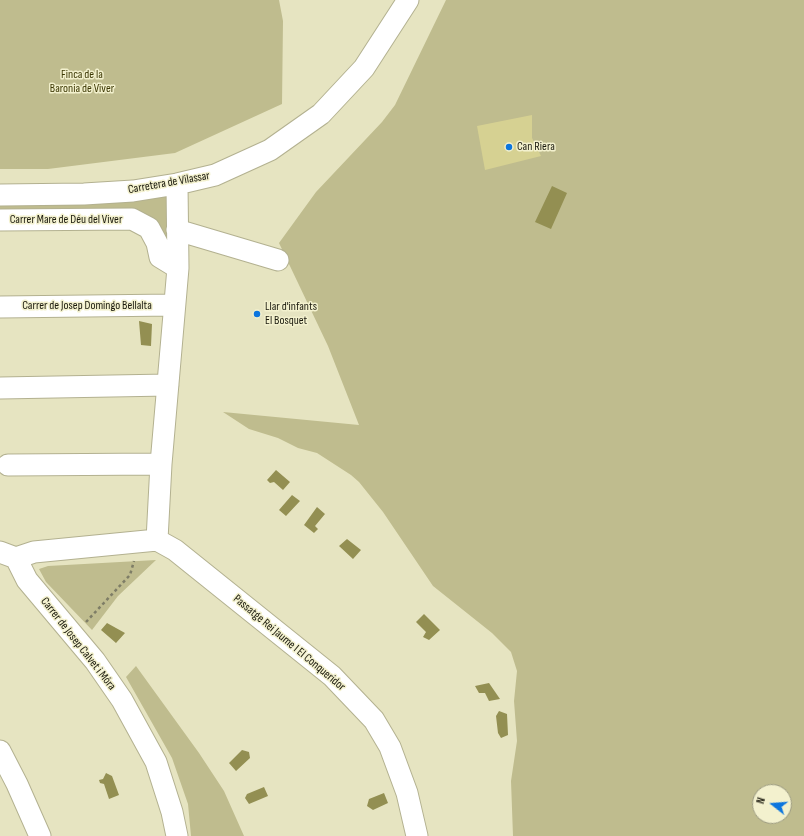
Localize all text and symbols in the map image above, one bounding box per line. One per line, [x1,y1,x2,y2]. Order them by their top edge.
park label: Finca de la Baronia de Viver [50,68,114,96]
place label: Can Riera [517,140,555,154]
marker: Can Riera [504,142,514,152]
street label: Carretera de Vilassar [127,169,211,197]
street label: Carrer Mare de Déu del Viver [10,213,122,227]
street label: Carrer de Josep Domingo Bellalta [22,299,152,313]
place label: Llar d'infants El Bosquet [265,300,317,328]
marker: Llar d'infants El Bosquet [252,309,262,319]
street label: Passatge Rei Jaume I El Conqueridor [230,592,348,694]
street label: Carrer de Josep Calvet i Móra [37,595,119,693]
north arrow [752,784,792,824]
text: N [754,796,768,805]

